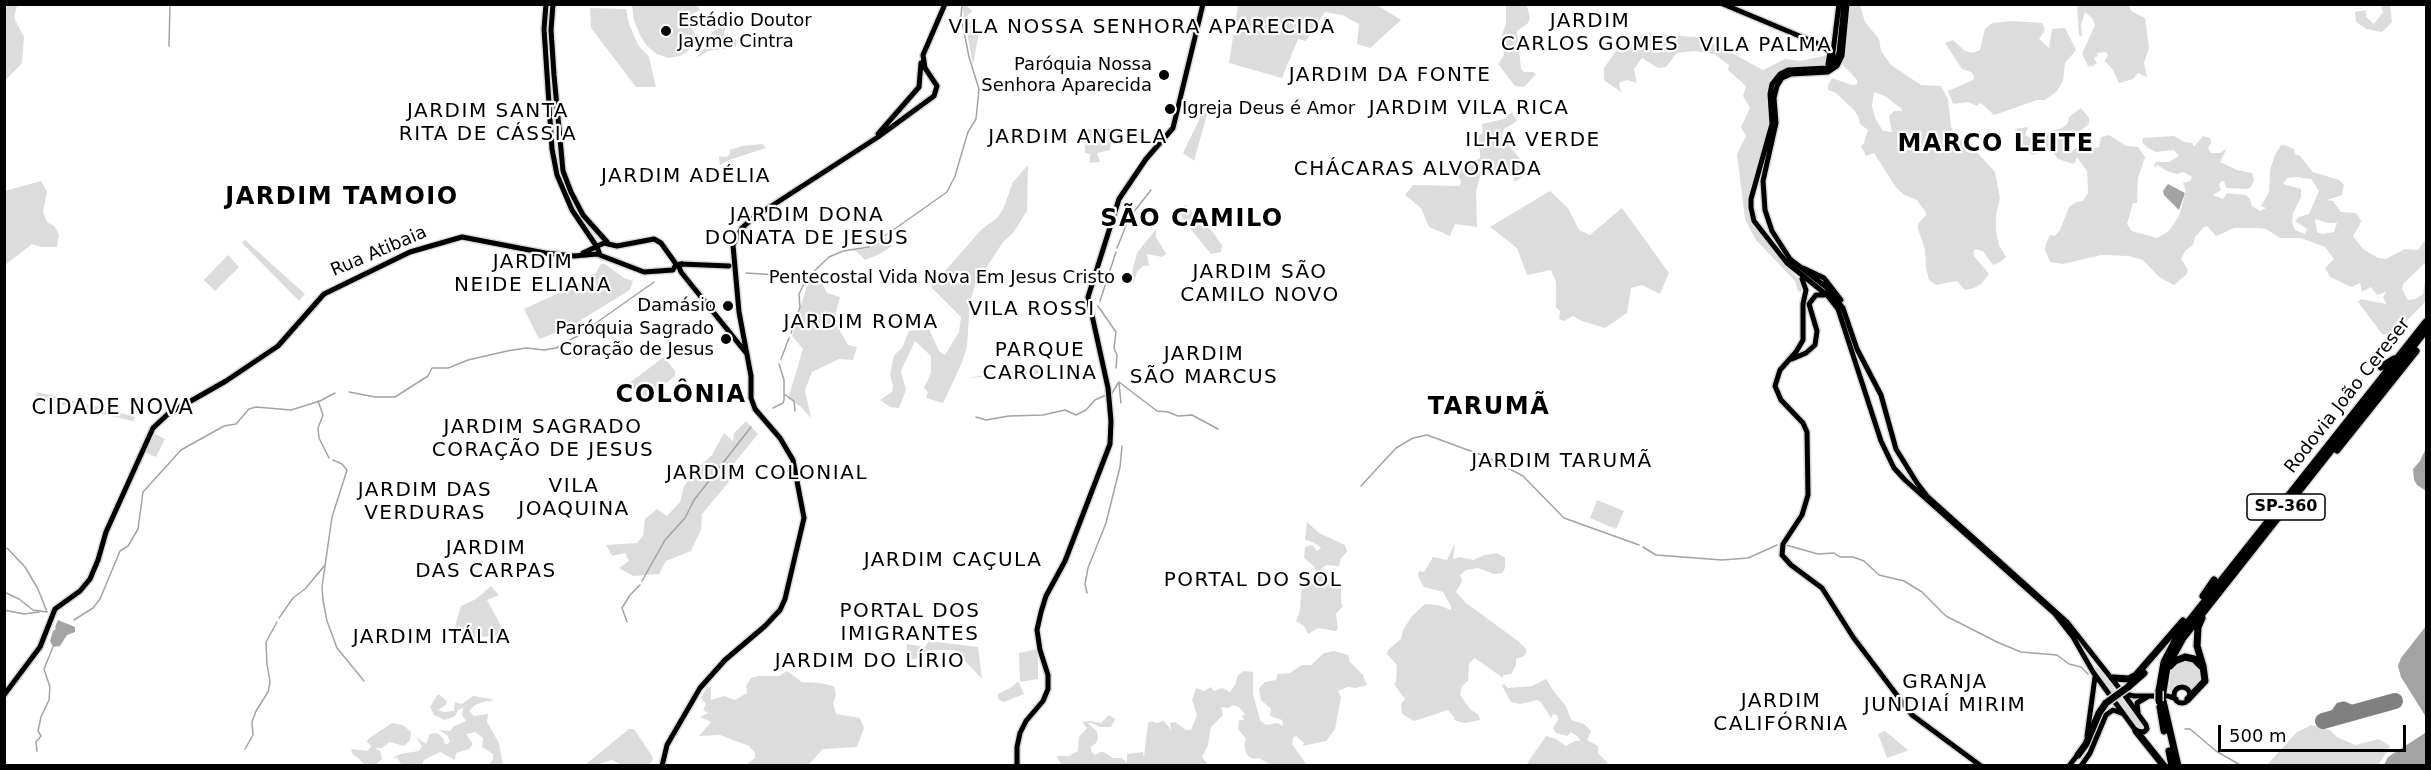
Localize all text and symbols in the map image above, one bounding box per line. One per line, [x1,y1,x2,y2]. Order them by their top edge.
place label: Estádio Doutor Jayme Cintra [678,10,812,52]
district label: JARDIM CARLOS GOMES [1501,10,1679,57]
district label: VILA NOSSA SENHORA APARECIDA [948,16,1336,40]
marker: Estádio Doutor Jayme Cintra [659,24,673,38]
district label: VILA PALMA [1700,34,1832,58]
place label: Paróquia Nossa Senhora Aparecida [981,54,1152,97]
district label: JARDIM DA FONTE [1289,64,1491,88]
marker: Paróquia Nossa Senhora Aparecida [1157,68,1171,82]
district label: JARDIM VILA RICA [1369,97,1569,121]
place label: Igreja Deus é Amor [1182,98,1355,120]
district label: JARDIM SANTA RITA DE CÁSSIA [399,100,577,147]
marker: Igreja Deus é Amor [1163,102,1177,116]
district label: JARDIM ANGELA [988,126,1168,150]
district label: ILHA VERDE [1465,129,1601,153]
district label: MARCO LEITE [1897,131,2095,159]
district label: CHÁCARAS ALVORADA [1294,158,1542,182]
district label: JARDIM ADÉLIA [601,165,771,189]
district label: JARDIM TAMOIO [225,184,459,212]
district label: JARDIM DONA DONATA DE JESUS [705,204,909,251]
district label: SÃO CAMILO [1100,206,1284,234]
street label: Rua Atibaia [328,222,430,282]
district label: JARDIM NEIDE ELIANA [454,251,612,298]
district label: JARDIM SÃO CAMILO NOVO [1180,261,1340,308]
place label: Pentecostal Vida Nova Em Jesus Cristo [769,267,1115,289]
marker: Pentecostal Vida Nova Em Jesus Cristo [1120,271,1134,285]
place label: Damásio [637,295,716,317]
district label: VILA ROSSI [968,298,1096,322]
marker: Damásio [721,299,735,313]
district label: JARDIM ROMA [783,311,939,335]
street label: Rodovia João Cereser [2281,314,2415,478]
place label: Paróquia Sagrado Coração de Jesus [556,318,714,360]
marker: Paróquia Sagrado Coração de Jesus [719,332,733,346]
district label: PARQUE CAROLINA [983,339,1097,386]
district label: JARDIM SÃO MARCUS [1130,343,1278,390]
district label: COLÔNIA [616,382,746,410]
district label: TARUMÃ [1428,394,1550,422]
district label: CIDADE NOVA [32,396,194,422]
district label: JARDIM SAGRADO CORAÇÃO DE JESUS [432,416,654,463]
district label: JARDIM TARUMÃ [1471,450,1653,474]
district label: JARDIM COLONIAL [666,462,868,486]
district label: VILA JOAQUINA [518,475,630,522]
district label: JARDIM DAS VERDURAS [358,479,492,526]
road number: SP-360 [2247,494,2325,520]
district label: JARDIM DAS CARPAS [415,537,557,584]
district label: JARDIM CAÇULA [864,549,1042,573]
district label: PORTAL DO SOL [1164,569,1342,593]
district label: PORTAL DOS IMIGRANTES [840,600,980,647]
district label: JARDIM ITÁLIA [353,626,511,650]
district label: JARDIM DO LÍRIO [775,650,965,674]
district label: GRANJA JUNDIAÍ MIRIM [1864,671,2026,718]
district label: JARDIM CALIFÓRNIA [1713,690,1849,737]
scale bar [2221,713,2408,751]
text: 500 m [2229,725,2287,746]

